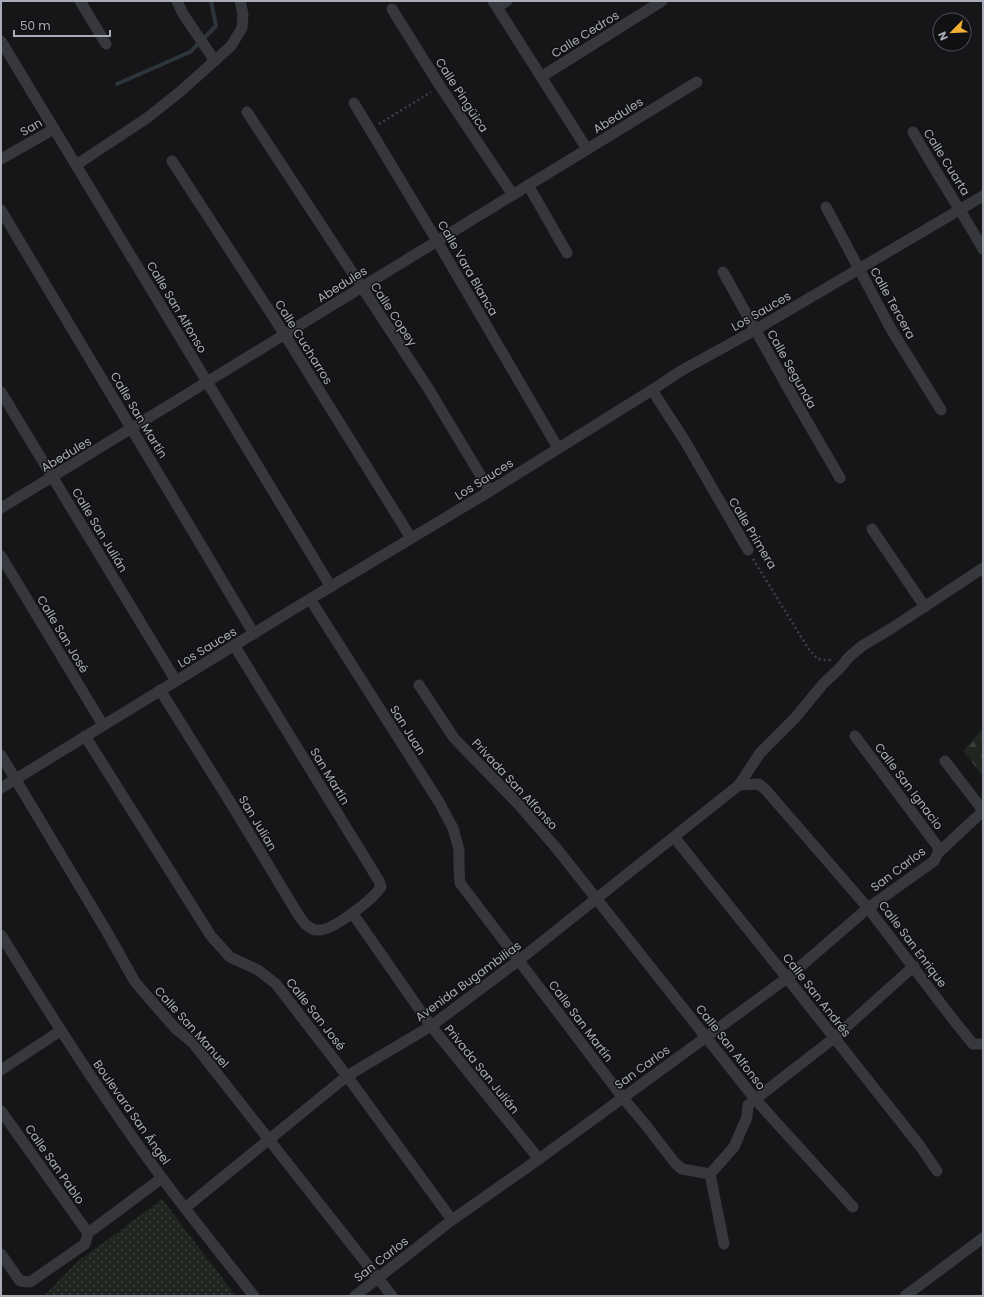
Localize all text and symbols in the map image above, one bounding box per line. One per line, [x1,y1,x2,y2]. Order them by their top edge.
street label: Calle Cedros [548,6,622,62]
scale bar [14,12,110,38]
north arrow [932,12,972,52]
text: 50 m [20,17,51,34]
text: N [934,29,952,43]
street label: Calle Pingüica [432,54,492,136]
street label: Abedules [590,93,646,137]
street label: San [17,114,45,140]
street label: Calle Cuarta [920,125,974,199]
street label: Calle Vara Blanca [434,217,502,319]
street label: Calle San Alfonso [143,258,211,356]
street label: Abedules [314,262,370,306]
street label: Calle Tercera [866,264,920,342]
street label: Calle Copey [367,279,421,350]
street label: Los Sauces [728,287,794,335]
street label: Calle Cucharros [271,296,337,388]
street label: Calle Segunda [763,326,821,412]
street label: Calle San Martín [107,369,171,461]
street label: Abedules [38,432,94,476]
street label: Los Sauces [451,454,517,504]
street label: Calle San Julián [68,485,132,575]
street label: Calle Primera [725,494,781,572]
street label: Calle San José [33,592,93,676]
street label: Los Sauces [174,623,240,671]
street label: San Juan [386,702,430,758]
street label: Privada San Alfonso [468,735,562,834]
street label: Calle San Ignacio [871,739,947,833]
street label: San Martín [306,744,354,808]
street label: San Julian [235,792,281,854]
street label: San Carlos [867,843,929,895]
street label: Calle San Enrique [875,897,951,991]
street label: Avenida Bugambilias [412,937,524,1025]
street label: Calle San Andrés [779,950,855,1040]
street label: Calle San José [282,974,350,1054]
street label: Calle San Martín [545,977,617,1065]
street label: Calle San Manuel [151,983,233,1071]
street label: Calle San Alfonso [692,1001,770,1094]
street label: Privada San Julián [441,1021,523,1117]
street label: San Carlos [611,1041,673,1093]
street label: Boulevard San Ángel [89,1056,175,1168]
street label: Calle San Pablo [21,1121,89,1208]
street label: San Carlos [350,1232,412,1286]

